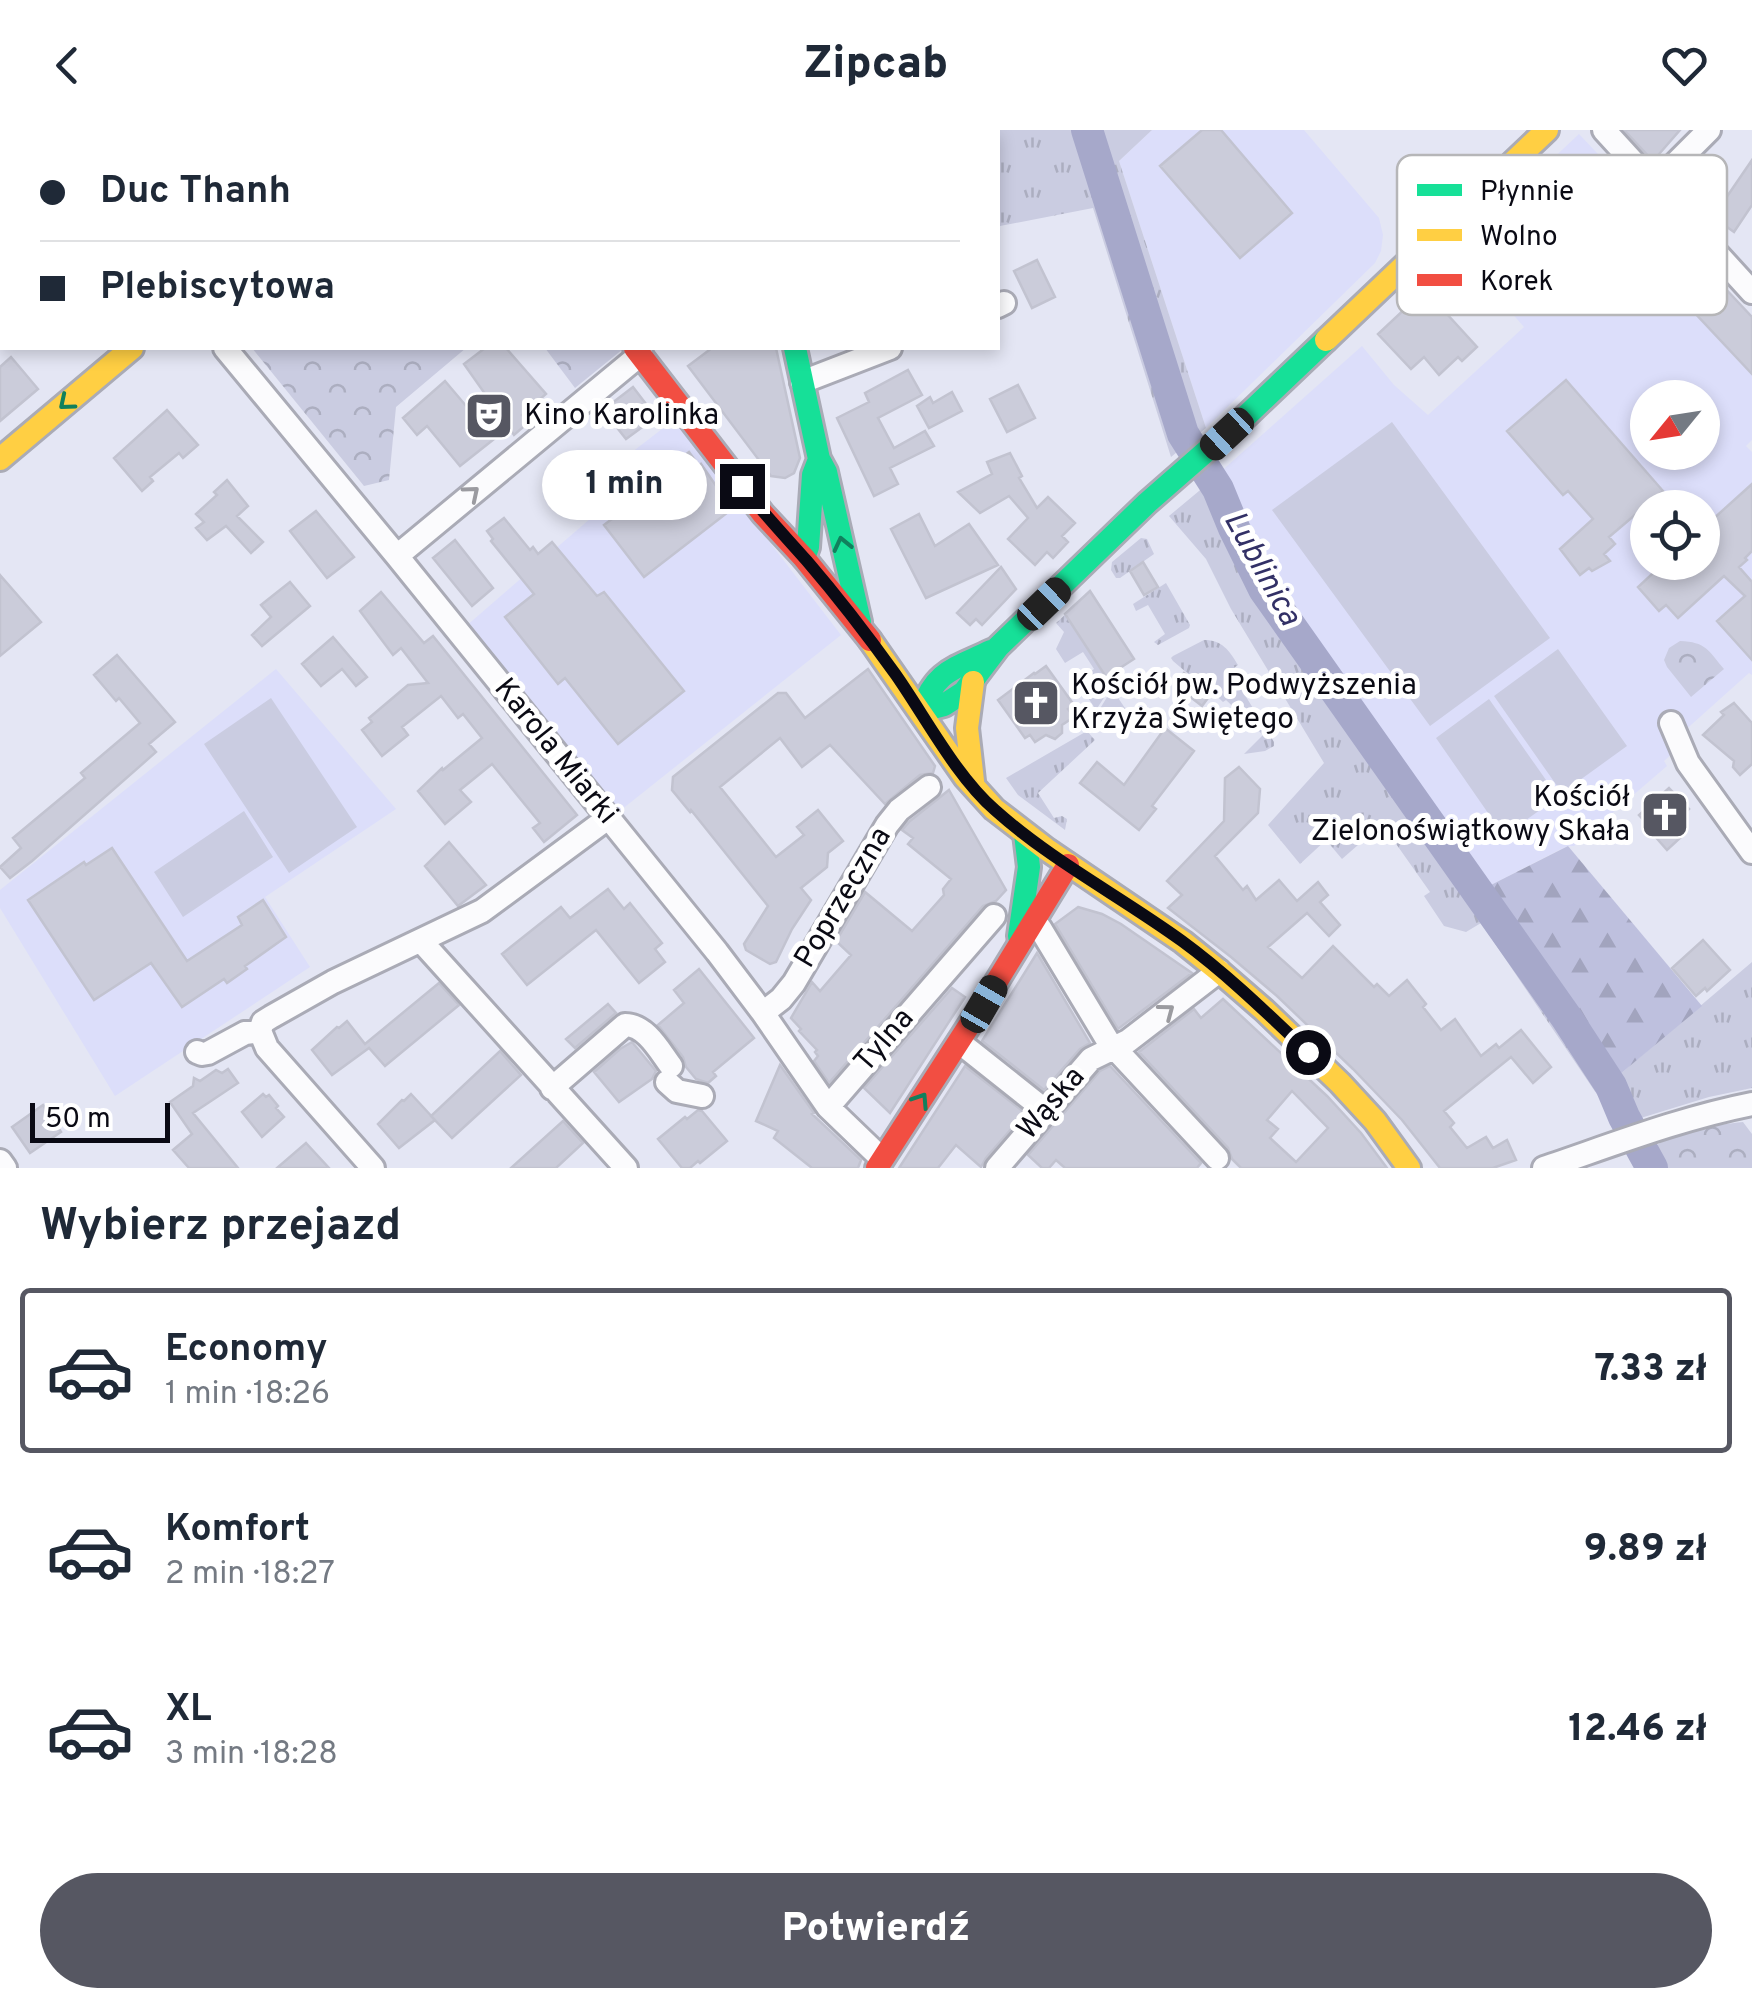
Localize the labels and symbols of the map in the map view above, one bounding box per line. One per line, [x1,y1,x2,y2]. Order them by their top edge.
legend [1397,155,1727,315]
text: Płynnie [1480,175,1574,211]
text: Wolno [1480,220,1558,256]
text: Korek [1480,265,1553,301]
north arrow [1630,380,1720,470]
theatre icon: Kino Karolinka [463,390,515,442]
one-way arrow [60,392,78,410]
place label: Kino Karolinka [524,398,719,435]
car [1195,403,1259,465]
callout: 1 min [542,451,707,521]
route end [720,464,765,509]
one-way arrow [461,487,479,505]
water label: Lublinica [1213,505,1309,634]
one-way arrow [833,536,854,553]
car [1012,572,1076,636]
place label: Kościół pw. Podwyższenia Krzyża Świętego [1071,668,1417,739]
street label: Karola Miarki [485,672,625,832]
church icon: Kościół pw. Podwyższenia Krzyża Świętego [1010,677,1062,729]
place label: Kościół Zielonoświątkowy Skała [1311,780,1630,851]
church icon: Kościół Zielonoświątkowy Skała [1639,789,1691,841]
street label: Poprzeczna [787,821,901,975]
car [956,971,1012,1037]
street label: Tylna [847,1001,923,1081]
one-way arrow [1156,1005,1174,1023]
route start [1286,1030,1331,1075]
street label: Wąska [1010,1060,1094,1148]
one-way arrow [908,1093,927,1111]
scale bar [30,1098,170,1143]

